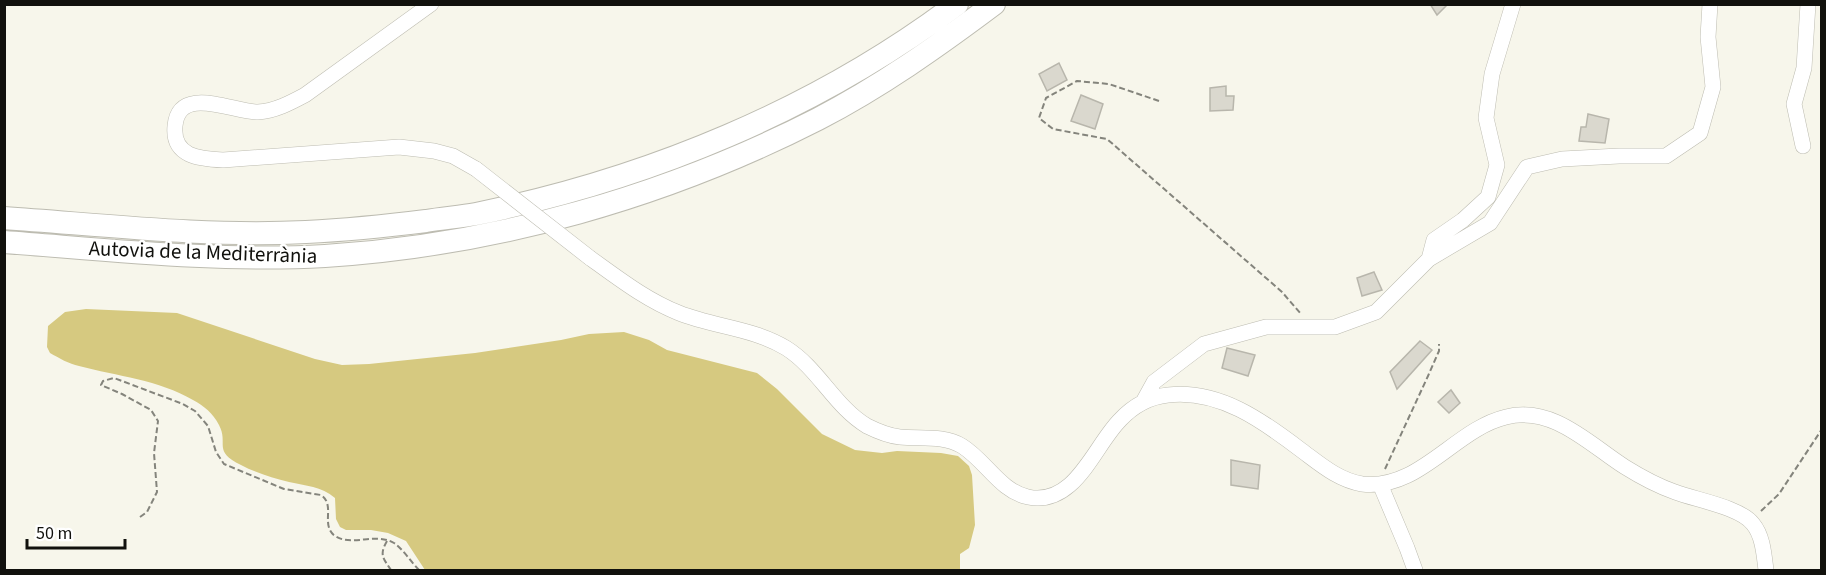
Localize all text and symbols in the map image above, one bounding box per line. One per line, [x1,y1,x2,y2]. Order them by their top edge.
street label: Autovia de la Mediterrània [88,233,318,271]
scale bar [27,512,124,550]
text: 50 m [36,521,72,546]

